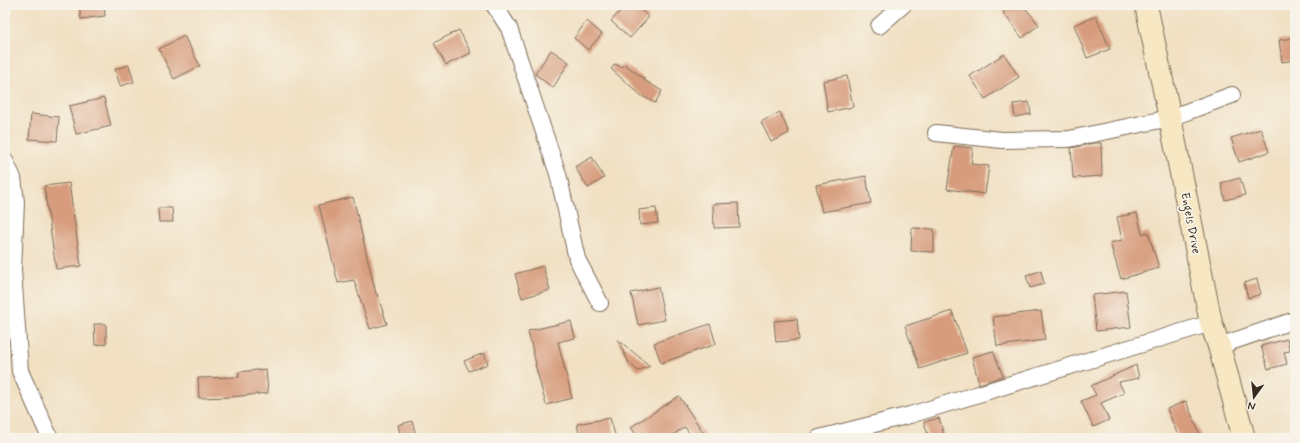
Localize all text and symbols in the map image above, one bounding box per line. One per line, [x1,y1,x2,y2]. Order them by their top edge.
street label: Engels Drive [1175,191,1204,255]
north arrow [1234,377,1274,417]
text: N [1246,398,1257,413]

